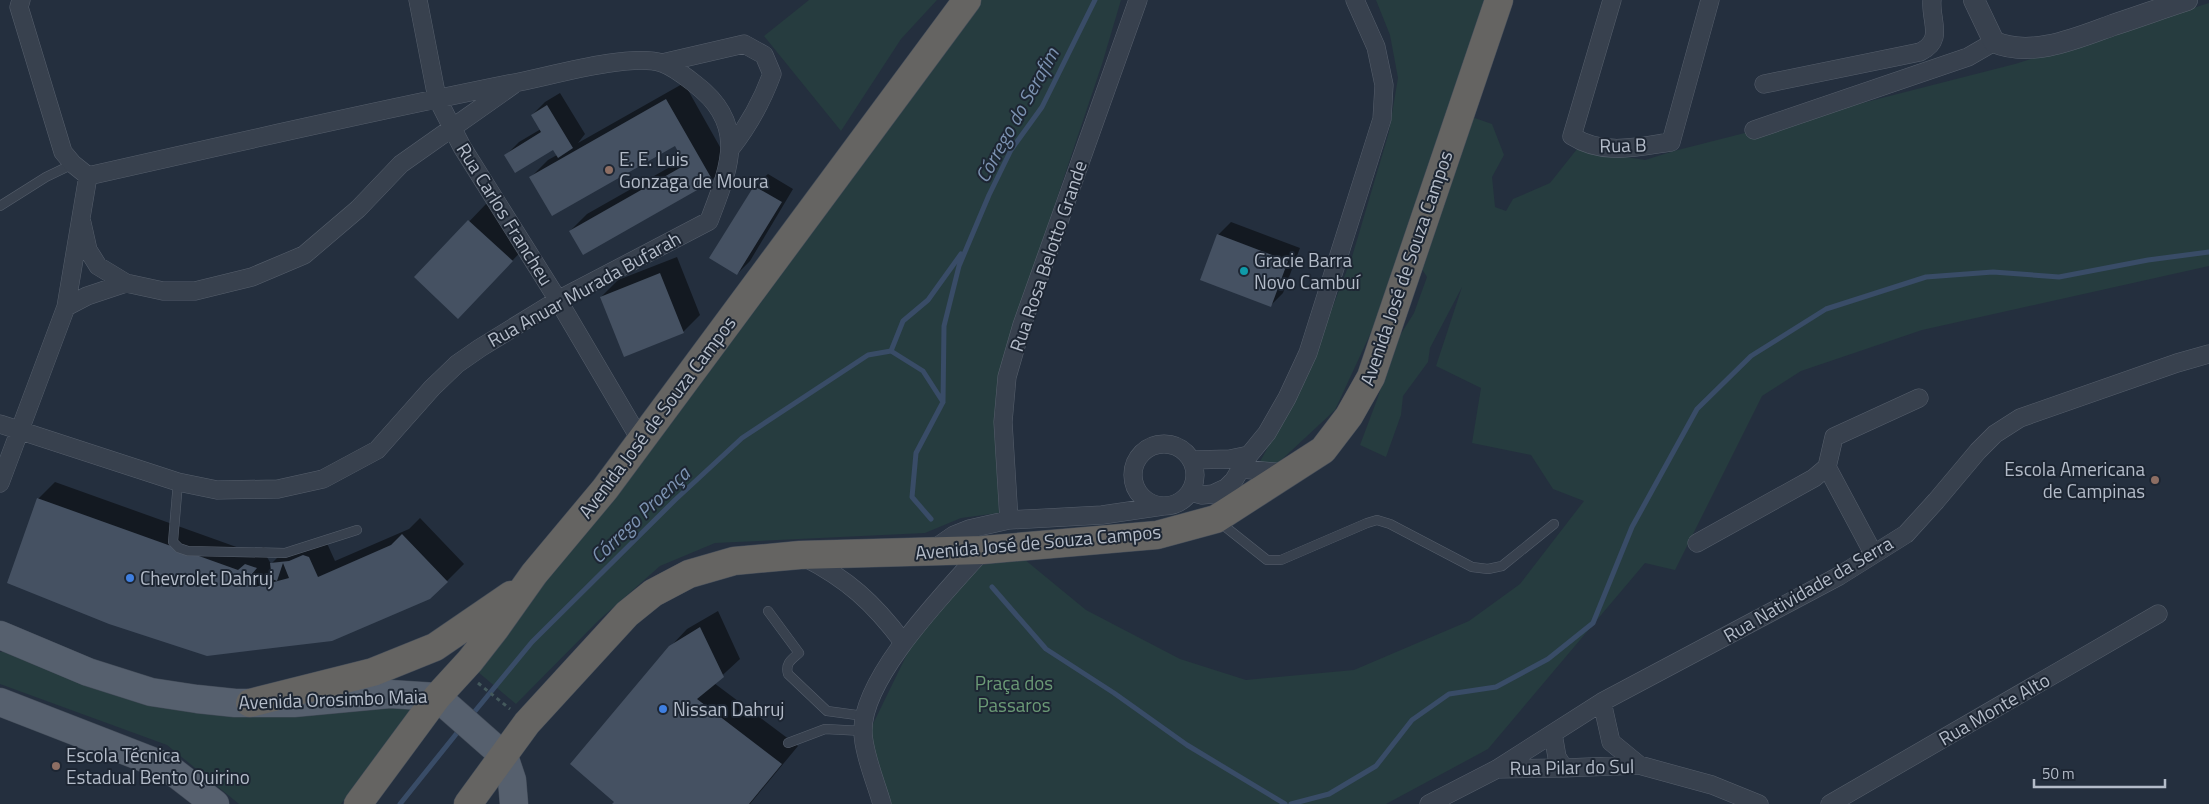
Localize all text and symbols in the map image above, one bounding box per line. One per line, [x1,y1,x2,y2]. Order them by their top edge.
water label: Córrego do Serafim [967,41,1067,188]
street label: Rua B [1599,130,1647,159]
street label: Rua Carlos Francheu [450,137,561,291]
place label: E. E. Luis Gonzaga de Moura [619,144,769,195]
street label: Avenida José de Souza Campos [1352,146,1459,389]
street label: Rua Rosa Belotto Grande [1001,156,1094,355]
marker: E. E. Luis Gonzaga de Moura [603,164,615,176]
street label: Rua Anuar Murada Bufarah [482,223,686,354]
place label: Gracie Barra Novo Cambuí [1254,245,1362,296]
marker: Gracie Barra Novo Cambuí [1238,265,1250,277]
street label: Avenida José de Souza Campos [571,309,743,524]
place label: Escola Americana de Campinas [2004,454,2145,505]
water label: Córrego Proença [582,458,698,571]
marker: Escola Americana de Campinas [2149,474,2161,486]
street label: Avenida José de Souza Campos [914,516,1162,567]
street label: Rua Natividade da Serra [1718,528,1898,649]
place label: Chevrolet Dahruj [140,563,273,592]
marker: Chevrolet Dahruj [124,572,136,584]
street label: Rua Monte Alto [1933,665,2055,752]
park label: Praça dos Passaros [975,668,1053,719]
street label: Avenida Orosimbo Maia [238,681,428,716]
place label: Nissan Dahruj [673,694,784,723]
marker: Nissan Dahruj [657,703,669,715]
place label: Escola Técnica Estadual Bento Quirino [66,740,250,791]
street label: Rua Pilar do Sul [1509,751,1635,782]
scale bar [2034,756,2165,788]
marker: Escola Técnica Estadual Bento Quirino [50,760,62,772]
text: 50 m [2042,762,2075,785]

